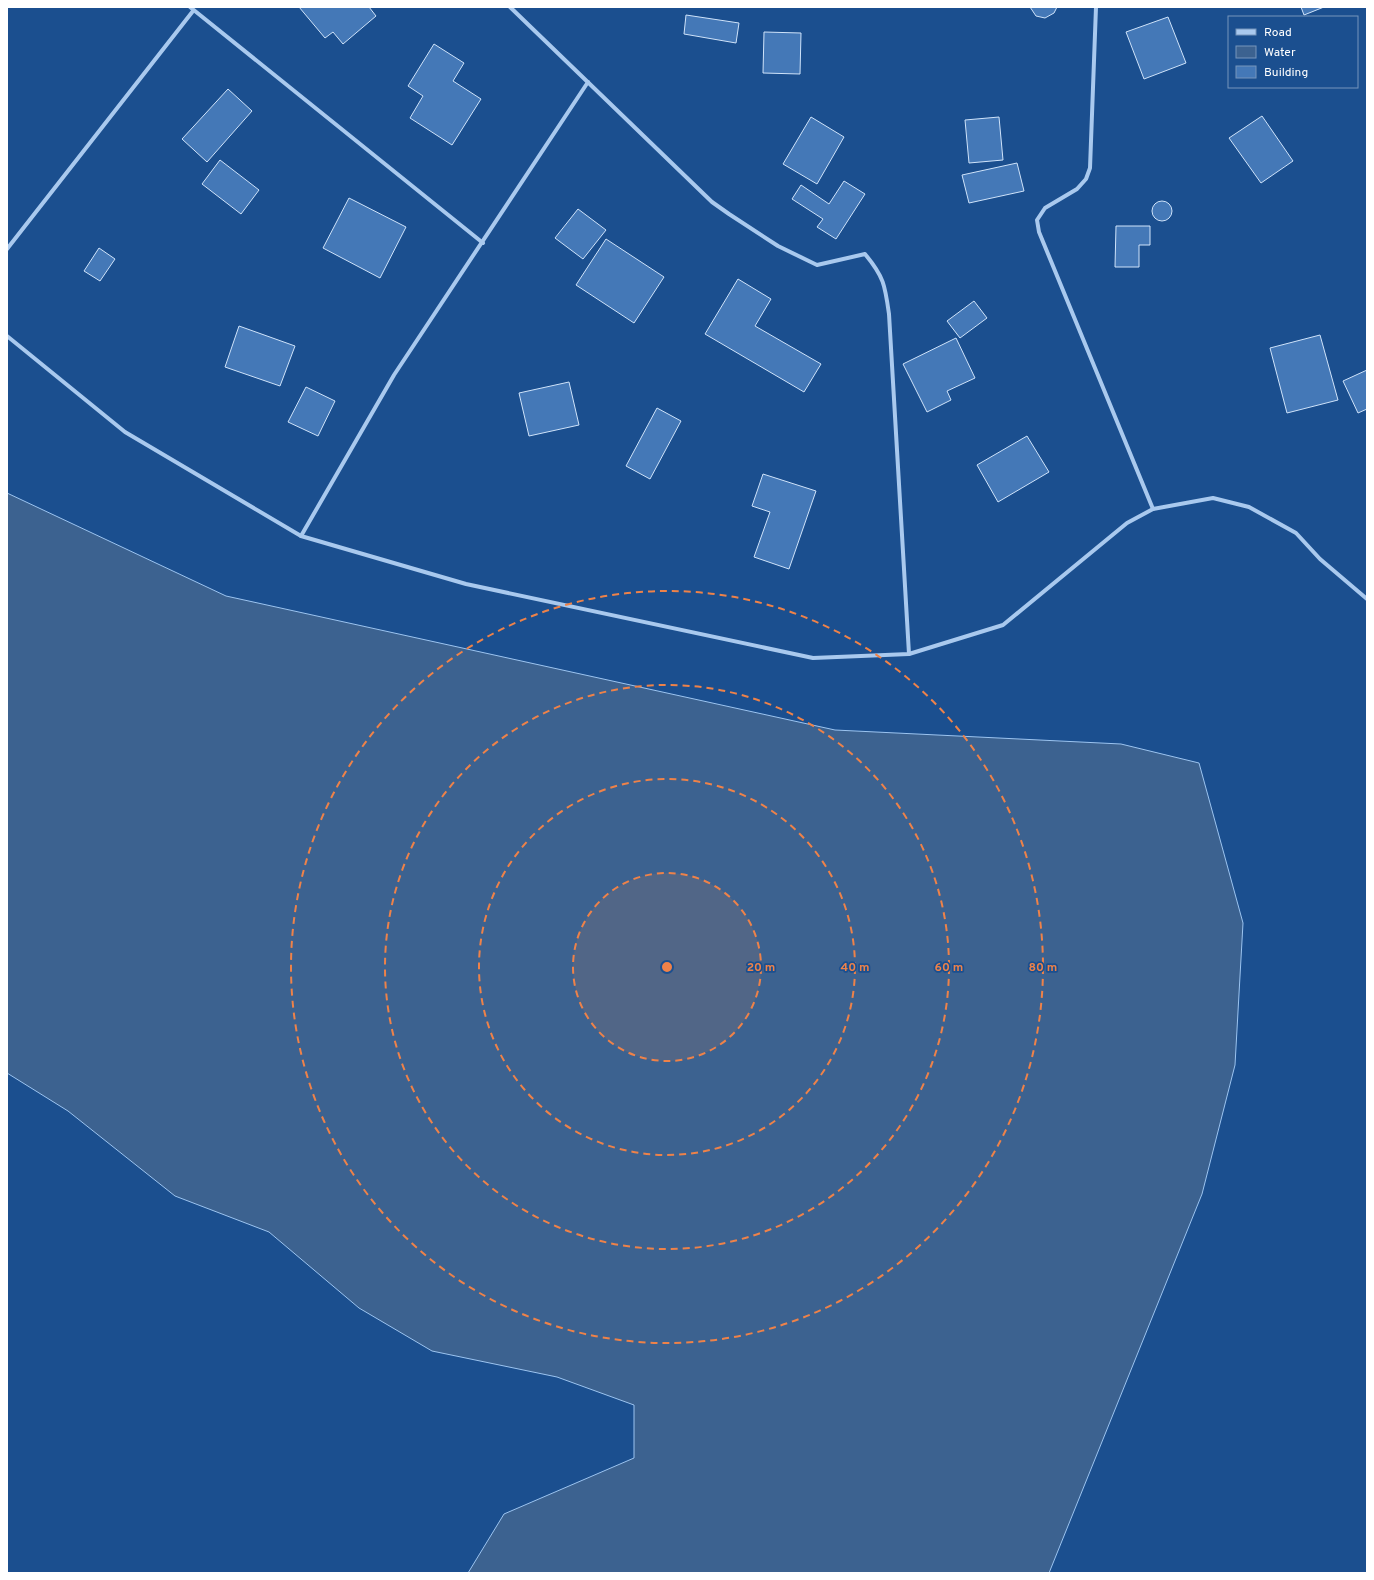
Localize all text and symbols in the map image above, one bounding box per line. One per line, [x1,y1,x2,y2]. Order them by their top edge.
legend [1228,16,1358,88]
text: Road [1264,25,1292,41]
text: Water [1264,45,1296,61]
text: Building [1264,65,1308,81]
centre of rings [660,960,674,974]
text: 20 m [747,960,775,976]
text: 40 m [840,960,870,976]
text: 60 m [935,960,963,976]
text: 80 m [1029,960,1057,976]

